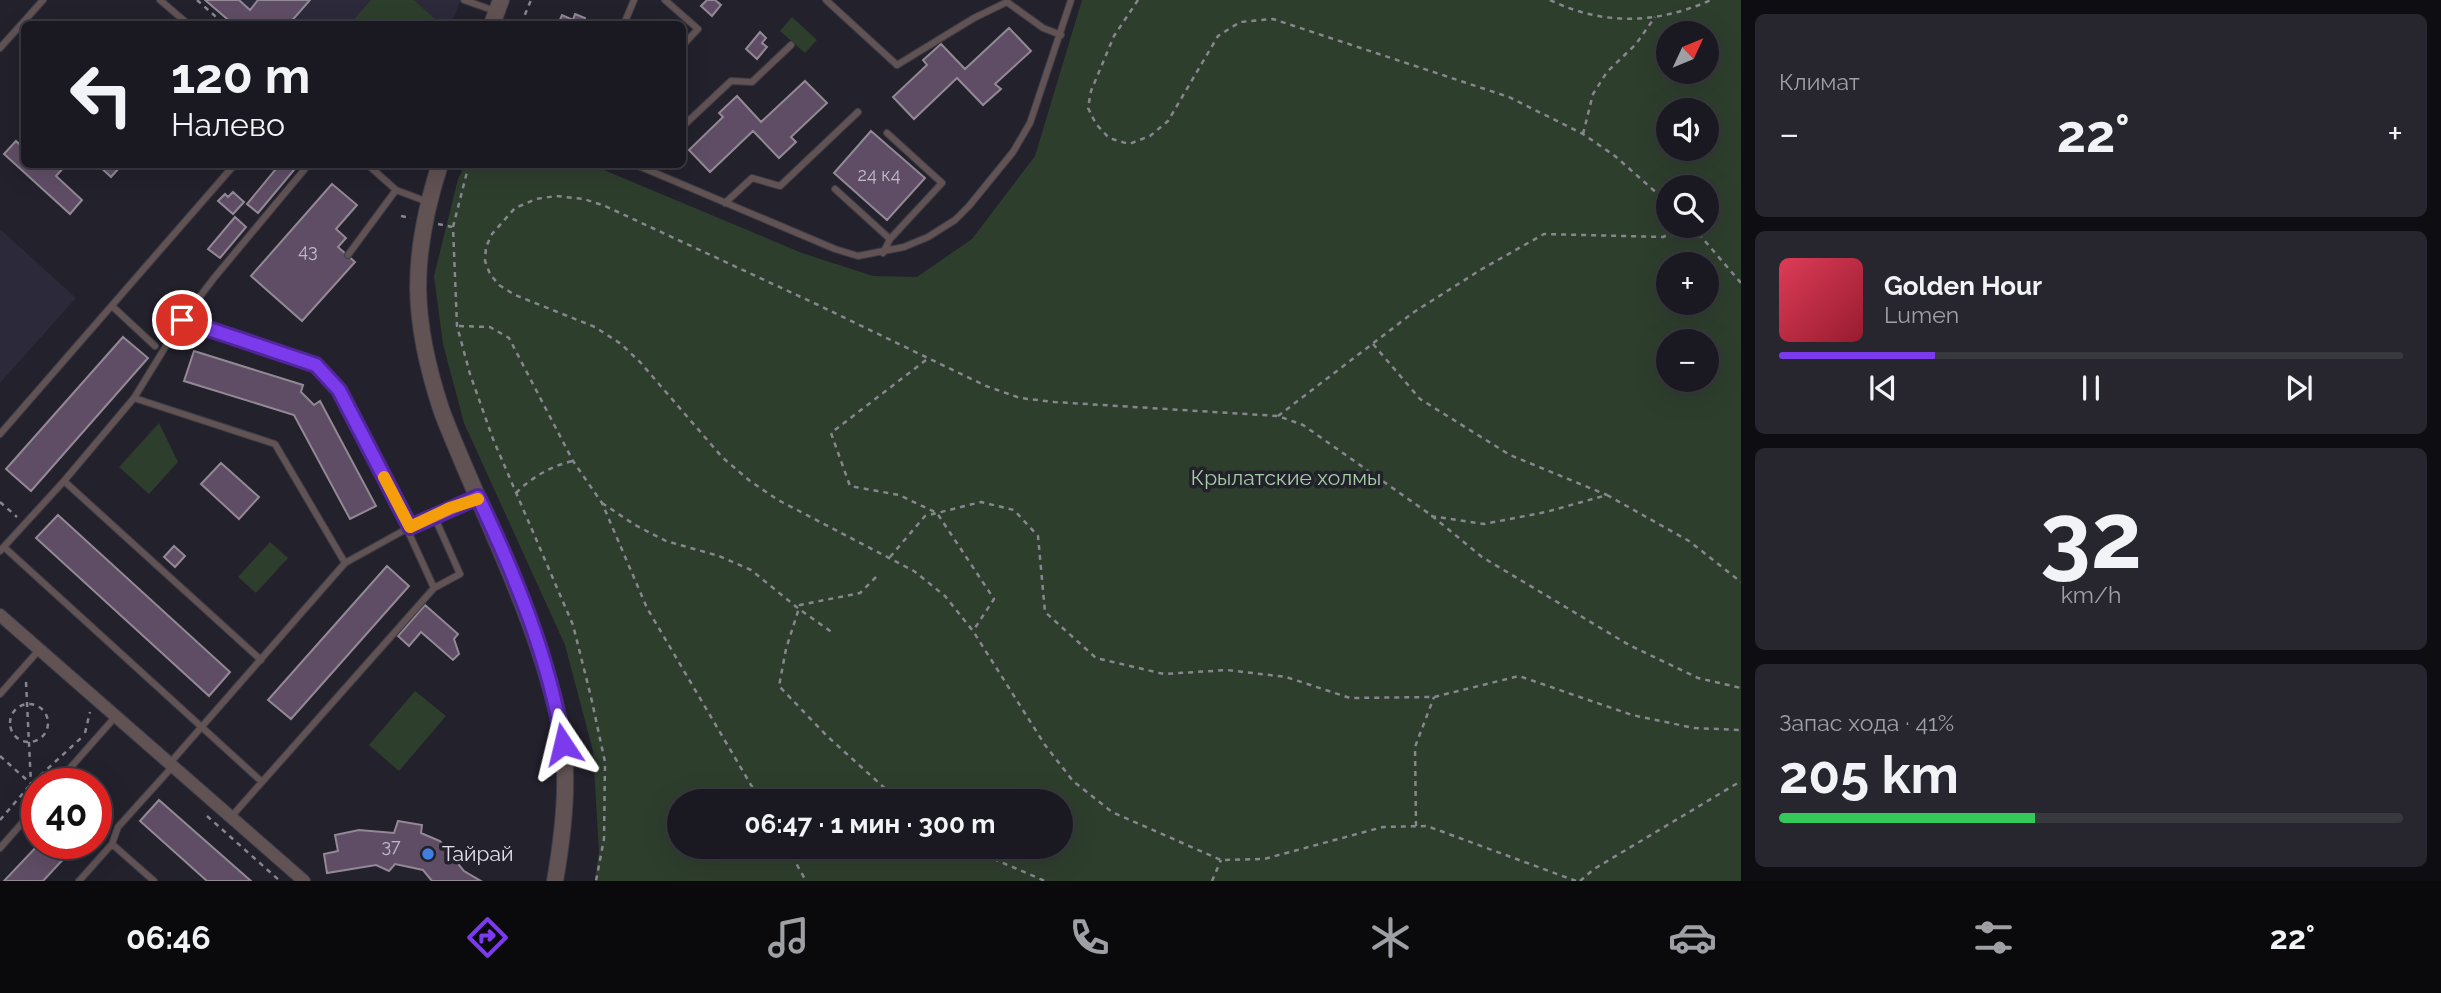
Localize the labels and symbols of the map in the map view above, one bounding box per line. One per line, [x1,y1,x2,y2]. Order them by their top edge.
north arrow [1656,21,1718,84]
house number: 24 к4 [858,164,901,185]
house number: 43 [298,240,318,261]
pin [152,290,212,350]
park label: Крылатские холмы [1191,465,1381,490]
position arrow [526,707,600,781]
speed limit sign: 40 [21,768,112,859]
house number: 37 [381,835,401,856]
place label: Тайрай [442,841,513,866]
marker: Тайрай [420,846,436,862]

